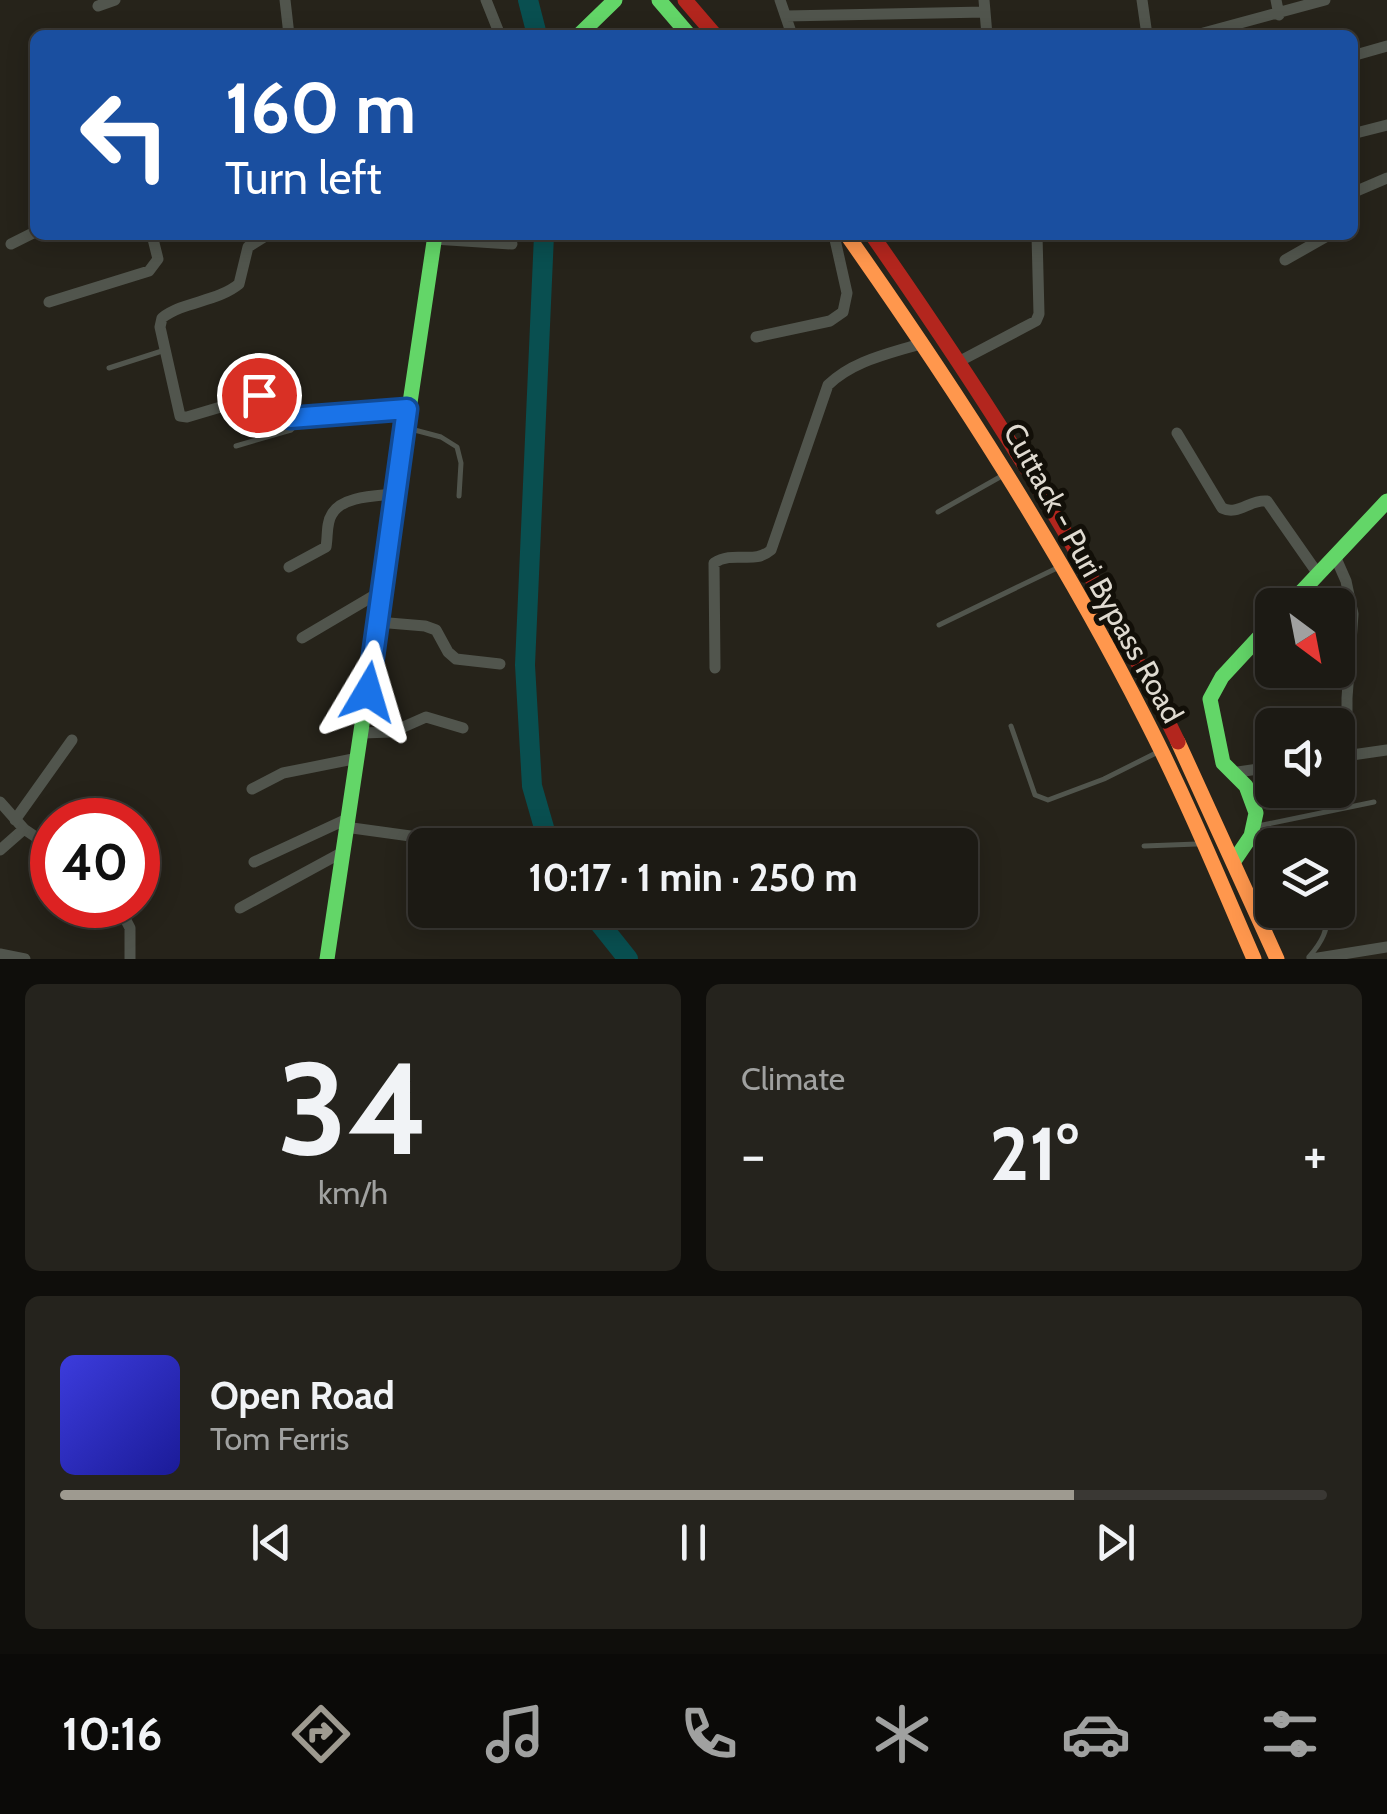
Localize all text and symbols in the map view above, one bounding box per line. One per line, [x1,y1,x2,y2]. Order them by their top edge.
text: 160 m [225,65,416,151]
icon: left [60,70,190,200]
text: Turn left [225,151,382,205]
pin [217,353,302,438]
icon: arrive [232,368,287,423]
street label: Cuttack - Puri Bypass Road [996,416,1191,729]
north arrow [1255,588,1355,688]
map controls [1255,588,1355,928]
position arrow [316,640,420,744]
button: sound [1255,708,1355,808]
speed limit sign: 40 [30,798,160,928]
button: layers [1255,828,1355,928]
text: 10:17 · 1 min · 250 m [528,854,858,901]
text: 34 [278,1029,428,1187]
text: Climate [741,1059,845,1098]
text: 21° [989,1108,1079,1199]
text: − [741,1121,765,1188]
text: + [1303,1121,1327,1188]
text: km/h [318,1173,388,1212]
text: Open Road [210,1372,395,1419]
text: Tom Ferris [210,1419,349,1458]
icon: previous [244,1515,299,1570]
icon: pause [666,1515,721,1570]
icon: next [1088,1515,1143,1570]
icon: directions [286,1699,356,1769]
icon: music [480,1699,550,1769]
icon: phone [674,1699,744,1769]
icon: climate [867,1699,937,1769]
icon: car [1061,1699,1131,1769]
icon: filters [1255,1699,1325,1769]
text: 10:16 [62,1707,162,1761]

